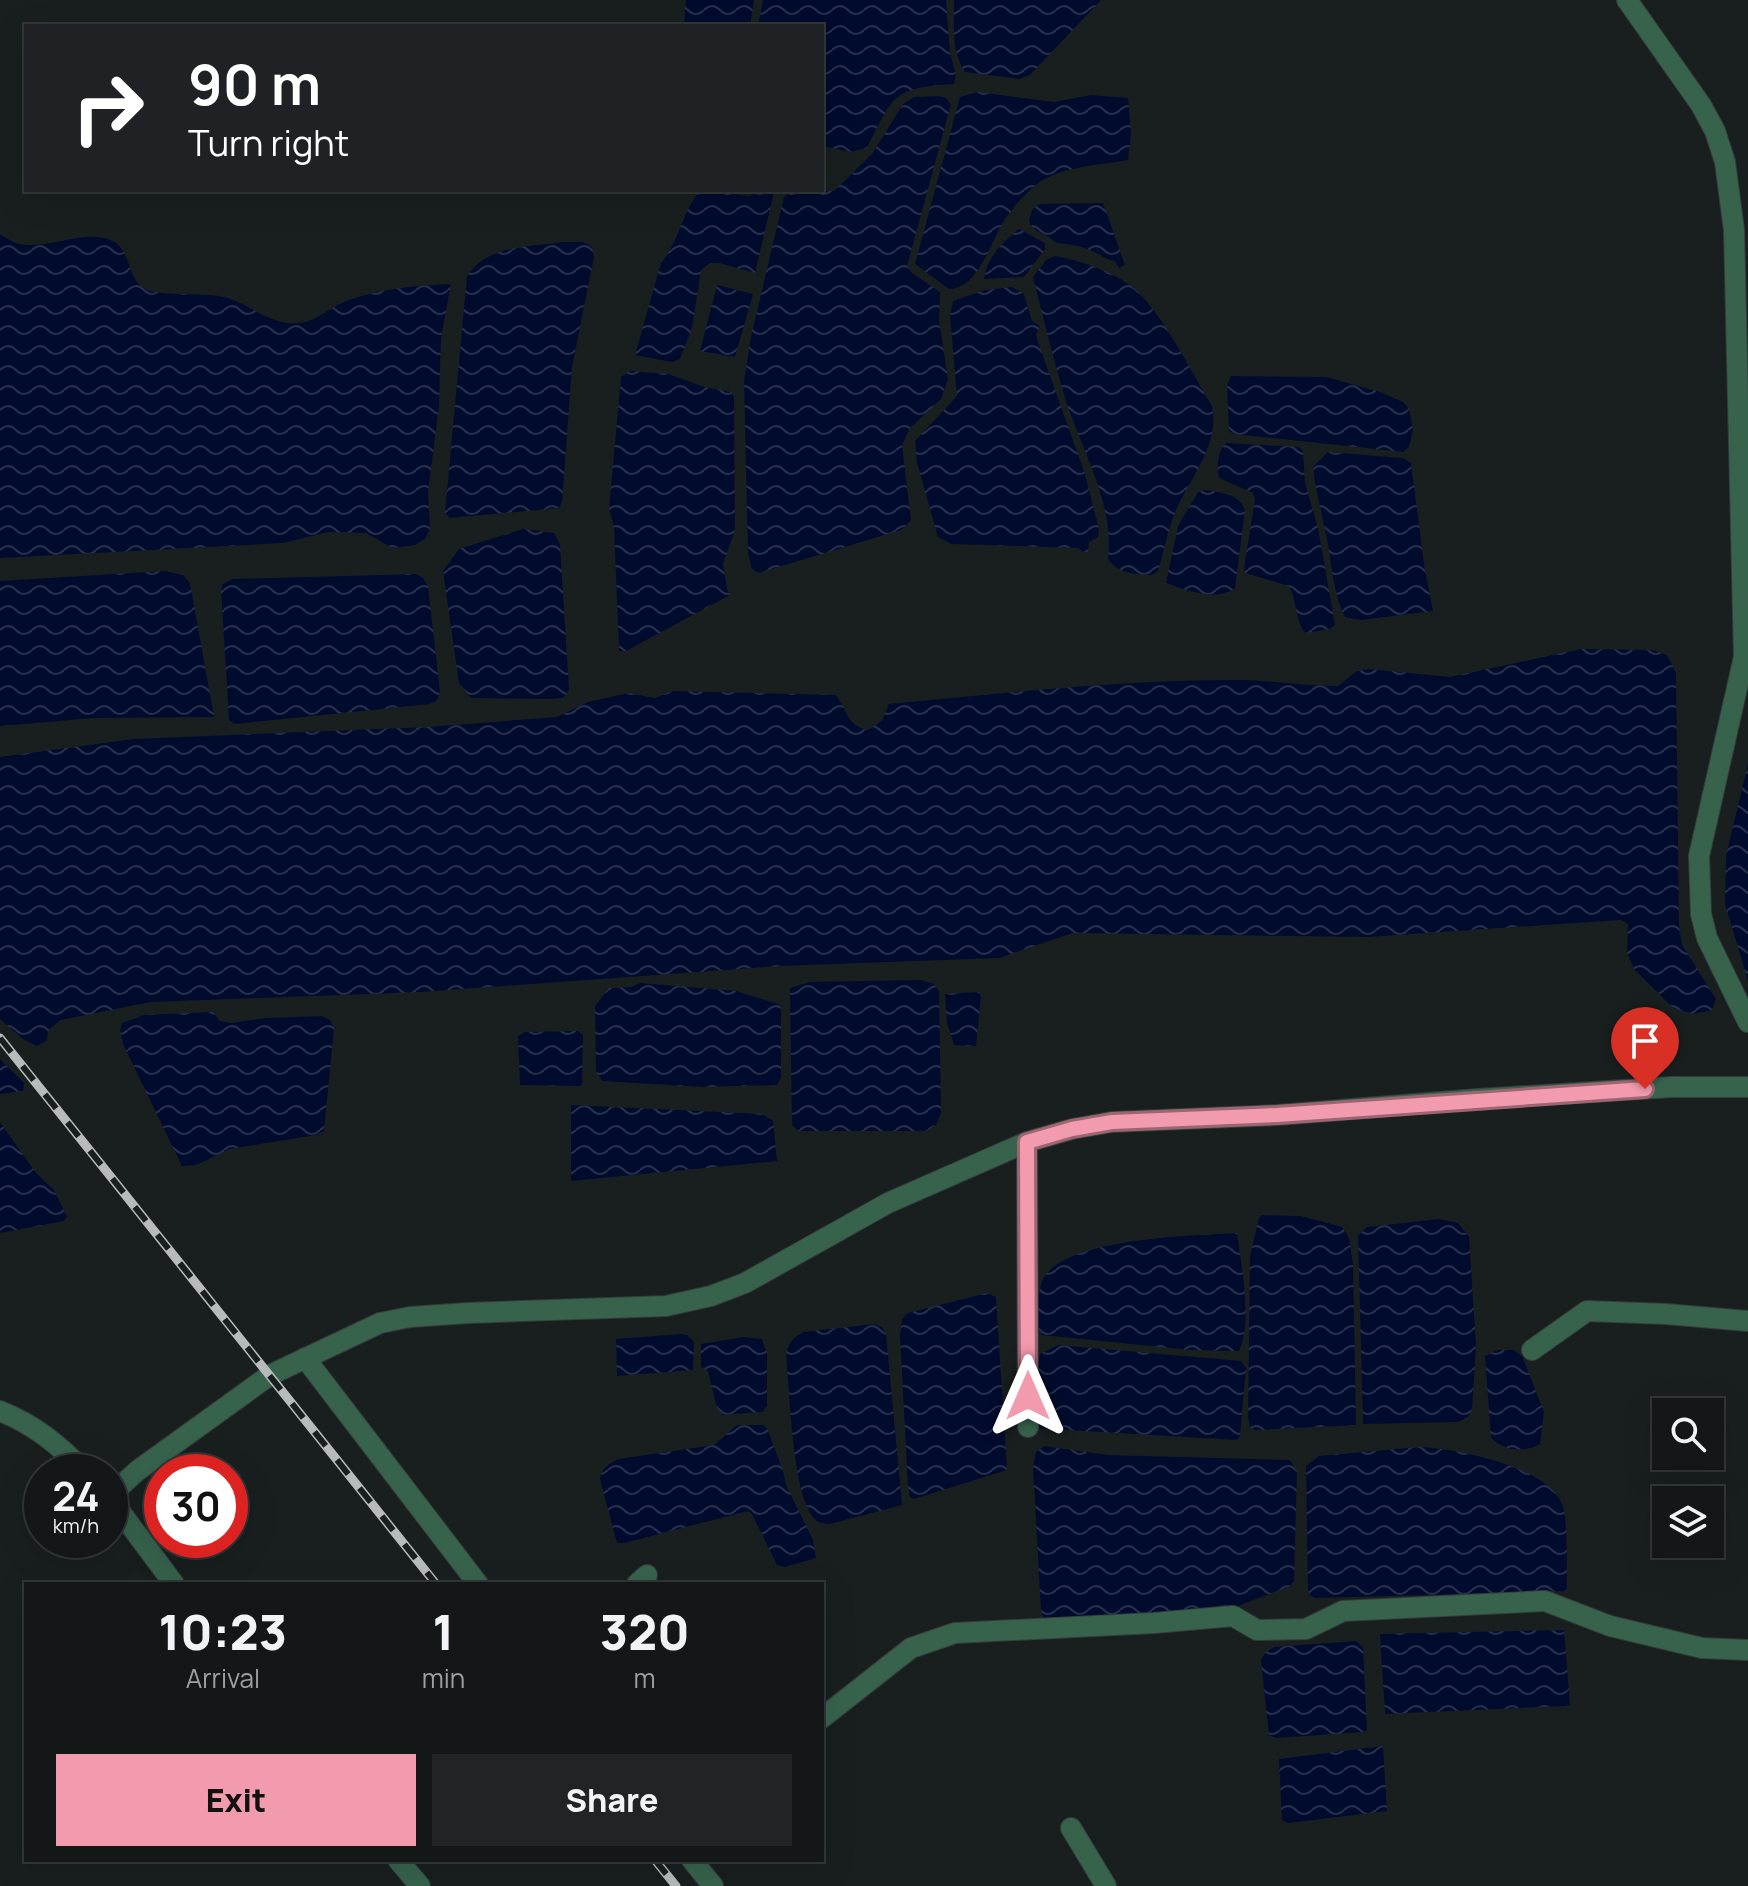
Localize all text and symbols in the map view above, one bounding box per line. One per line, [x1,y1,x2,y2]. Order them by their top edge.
text: 90 m [188,45,321,122]
icon: right [56,56,160,160]
text: Turn right [188,118,349,167]
pin [1611,1007,1679,1089]
icon: arrive [1623,1019,1667,1063]
position arrow [986,1354,1070,1438]
map controls [1652,1398,1724,1558]
button: search [1652,1398,1724,1470]
speed limit sign: 30 [144,1454,248,1558]
text: 24 [52,1468,100,1523]
button: layers [1652,1486,1724,1558]
text: km/h [53,1512,99,1539]
text: 10:23 [159,1599,287,1664]
text: 1 [433,1599,454,1664]
text: 320 [600,1599,689,1664]
text: Arrival [186,1660,260,1696]
text: min [422,1660,465,1696]
text: m [634,1660,656,1696]
button: Exit [56,1754,416,1846]
button: Share [432,1754,792,1846]

